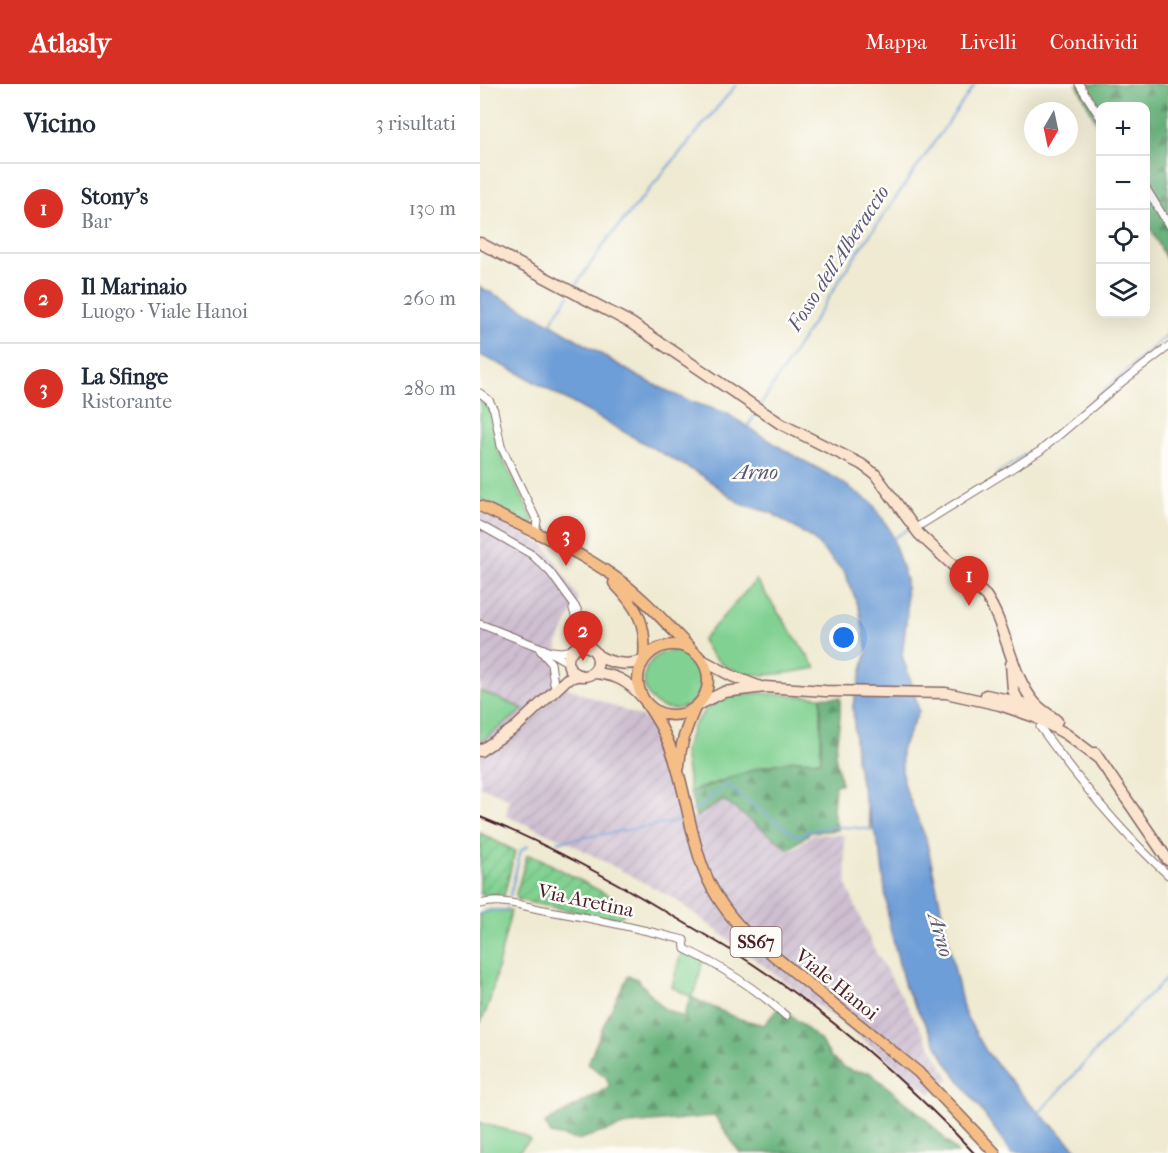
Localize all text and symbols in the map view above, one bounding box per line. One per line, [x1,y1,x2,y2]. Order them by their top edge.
text: Atlasly [30,26,111,59]
text: Mappa [866,30,927,54]
text: Livelli [960,30,1017,54]
text: Condividi [1050,30,1138,54]
north arrow [1024,102,1078,156]
map controls [1096,102,1150,318]
button: + [1096,102,1150,156]
text: Vicino [24,108,96,139]
text: 3 risultati [376,112,456,135]
button: − [1096,156,1150,210]
water label: Fosso dell'Alberaccio [781,181,894,336]
text: Stony's [81,184,148,210]
text: 1 [40,197,47,220]
text: 130 m [409,197,456,220]
text: Bar [81,210,112,233]
button: locate [1096,210,1150,264]
button: layers [1096,264,1150,318]
text: Il Marinaio [81,274,187,300]
text: 2 [38,287,49,310]
text: 260 m [403,287,456,310]
text: Luogo · Viale Hanoi [81,300,248,323]
text: La Sfinge [81,364,168,390]
text: 3 [39,377,48,400]
text: 280 m [404,377,456,400]
text: Ristorante [81,390,172,413]
water label: Arno [731,460,778,484]
pin: 3 [546,516,586,566]
pin: 1 [950,556,988,606]
pin: 2 [564,612,602,661]
your location [829,623,858,652]
street label: Via Aretina [535,879,637,922]
water label: Arno [922,907,959,960]
road number: SS67 [730,927,782,957]
street label: Viale Hanoi [790,943,883,1025]

